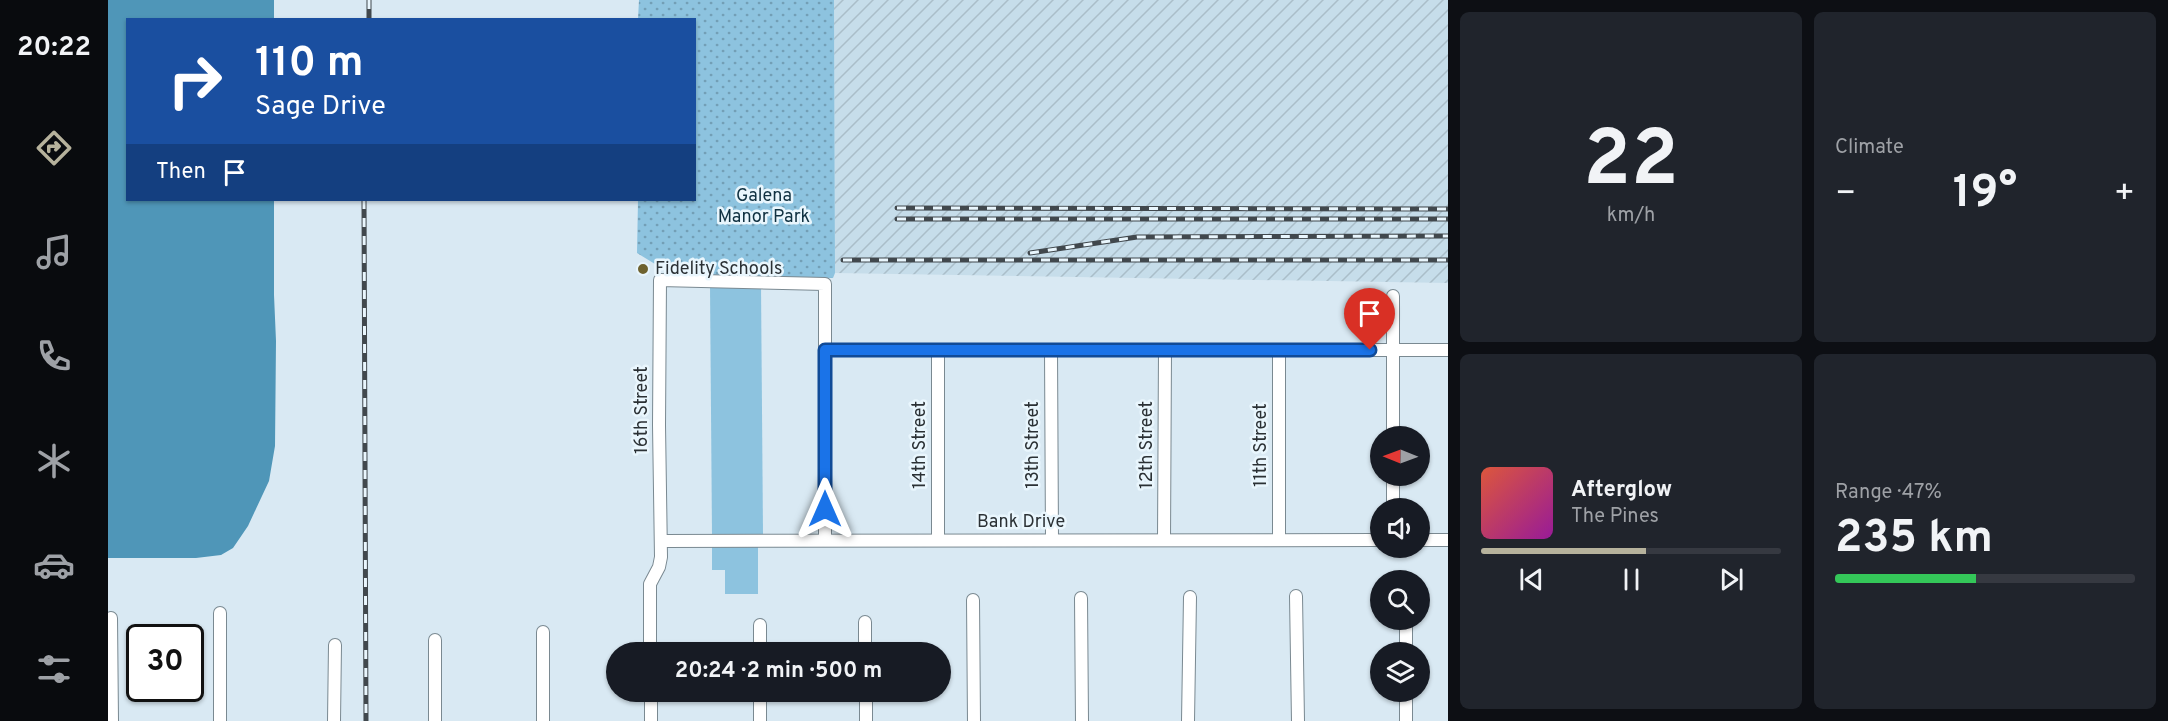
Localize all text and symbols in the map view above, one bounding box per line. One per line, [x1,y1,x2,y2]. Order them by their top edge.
text: 20:22 [17,31,91,65]
text: 110 m [255,38,364,91]
icon: right [156,42,234,120]
text: Sage Drive [255,90,386,124]
text: 22 [1583,114,1679,213]
icon: directions [33,127,75,169]
text: Climate [1835,135,1904,161]
icon: arrive [218,156,251,189]
text: Then [156,159,206,186]
text: 19° [1953,166,2017,223]
text: − [1835,174,1856,216]
text: + [2114,174,2135,216]
park label: Galena Manor Park [718,185,810,229]
text: km/h [1607,203,1655,229]
icon: music [33,231,75,273]
place label: Fidelity Schools [655,258,782,281]
marker: Fidelity Schools [636,262,650,276]
pin [1344,288,1395,350]
icon: arrive [1353,297,1386,330]
icon: phone [33,335,75,377]
street label: 16th Street [631,366,654,454]
street label: 14th Street [909,401,932,489]
street label: 13th Street [1022,401,1045,489]
street label: 12th Street [1136,401,1159,489]
street label: 11th Street [1250,403,1273,487]
north arrow [1370,426,1430,486]
map controls [1370,426,1430,702]
icon: climate [33,440,75,482]
position arrow [793,477,857,541]
text: Afterglow [1571,477,1672,504]
text: Range · 47% [1835,480,1942,506]
button: sound [1370,498,1430,558]
text: The Pines [1571,504,1659,530]
street label: Bank Drive [977,511,1065,534]
text: 235 km [1835,511,1993,568]
icon: car [33,544,75,586]
icon: previous [1515,563,1548,596]
icon: pause [1615,563,1648,596]
icon: next [1715,563,1748,596]
button: search [1370,570,1430,630]
speed limit sign: 30 [126,624,204,702]
button: layers [1370,642,1430,702]
icon: filters [33,648,75,690]
text: 20:24 · 2 min · 500 m [675,658,882,685]

